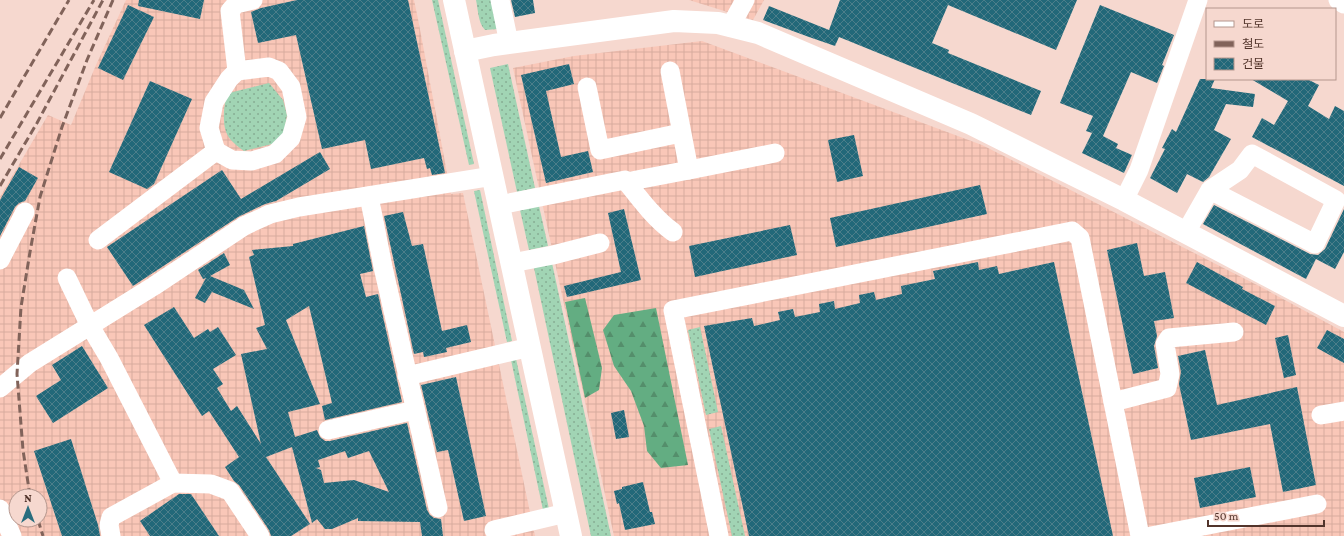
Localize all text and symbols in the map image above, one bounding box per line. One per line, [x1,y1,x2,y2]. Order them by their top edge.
legend [1206,8,1336,80]
text: 도로 [1242,17,1264,31]
text: 철도 [1242,37,1264,51]
text: 건물 [1242,57,1264,71]
north arrow [8,488,48,528]
text: N [24,492,32,504]
scale bar [1208,502,1324,528]
text: 50 m [1214,509,1239,523]

